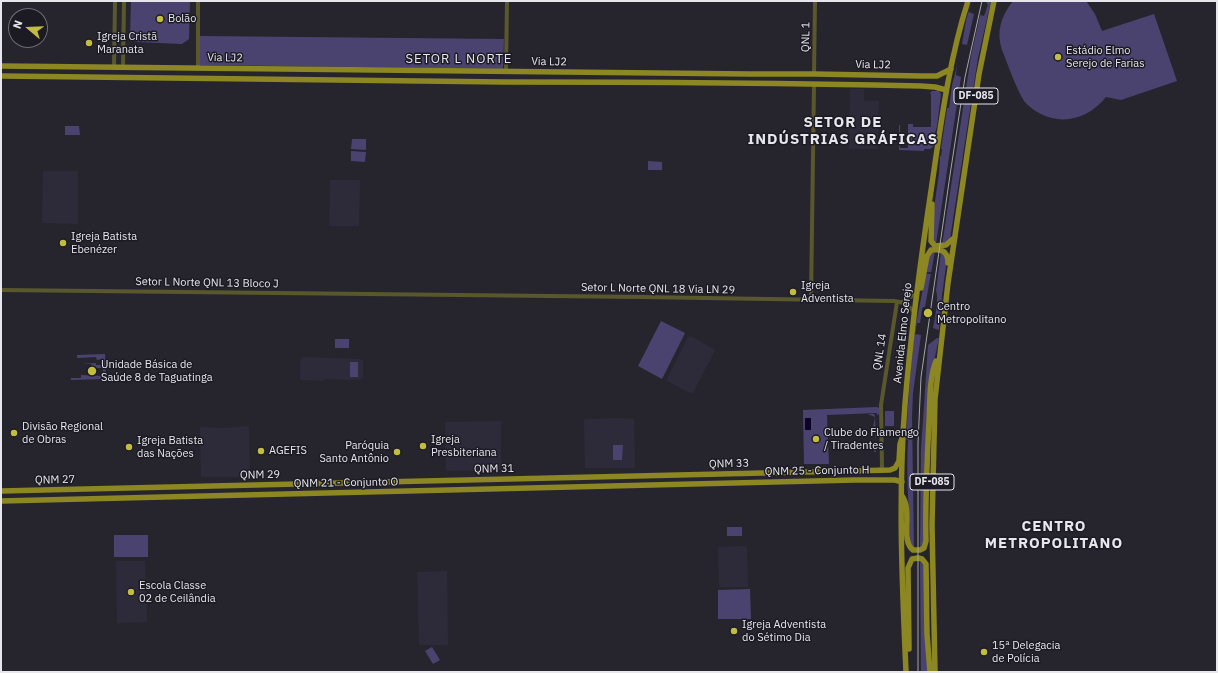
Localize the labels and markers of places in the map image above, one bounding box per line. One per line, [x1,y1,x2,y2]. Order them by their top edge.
place label: Bolão [168,12,196,26]
marker: Bolão [155,14,165,24]
place label: Igreja Cristã Maranata [97,30,157,56]
marker: Igreja Cristã Maranata [84,38,94,48]
place label: Estádio Elmo Serejo de Farias [1066,44,1145,70]
marker: Estádio Elmo Serejo de Farias [1053,52,1063,62]
place label: Igreja Batista Ebenézer [71,230,137,256]
marker: Igreja Batista Ebenézer [58,238,68,248]
place label: Igreja Adventista [801,279,854,305]
marker: Igreja Adventista [788,287,798,297]
place label: Centro Metropolitano [937,300,1006,326]
marker: Centro Metropolitano [922,307,934,319]
place label: Unidade Básica de Saúde 8 de Taguatinga [101,358,213,384]
marker: Unidade Básica de Saúde 8 de Taguatinga [86,365,98,377]
place label: Divisão Regional de Obras [22,420,103,446]
place label: Clube do Flamengo / Tiradentes [824,426,919,452]
marker: Divisão Regional de Obras [9,428,19,438]
place label: Igreja Presbiteriana [431,433,497,459]
place label: Igreja Batista das Nações [137,434,203,460]
marker: Clube do Flamengo / Tiradentes [811,434,821,444]
place label: Paróquia Santo Antônio [319,439,389,465]
marker: Igreja Presbiteriana [418,441,428,451]
marker: Igreja Batista das Nações [124,442,134,452]
place label: AGEFIS [269,444,307,458]
marker: AGEFIS [256,446,266,456]
marker: Paróquia Santo Antônio [392,447,402,457]
place label: Escola Classe 02 de Ceilândia [139,579,216,605]
marker: Escola Classe 02 de Ceilândia [126,587,136,597]
place label: Igreja Adventista do Sétimo Dia [742,618,826,644]
marker: Igreja Adventista do Sétimo Dia [729,626,739,636]
place label: 15ª Delegacia de Polícia [992,639,1060,665]
marker: 15ª Delegacia de Polícia [979,647,989,657]

